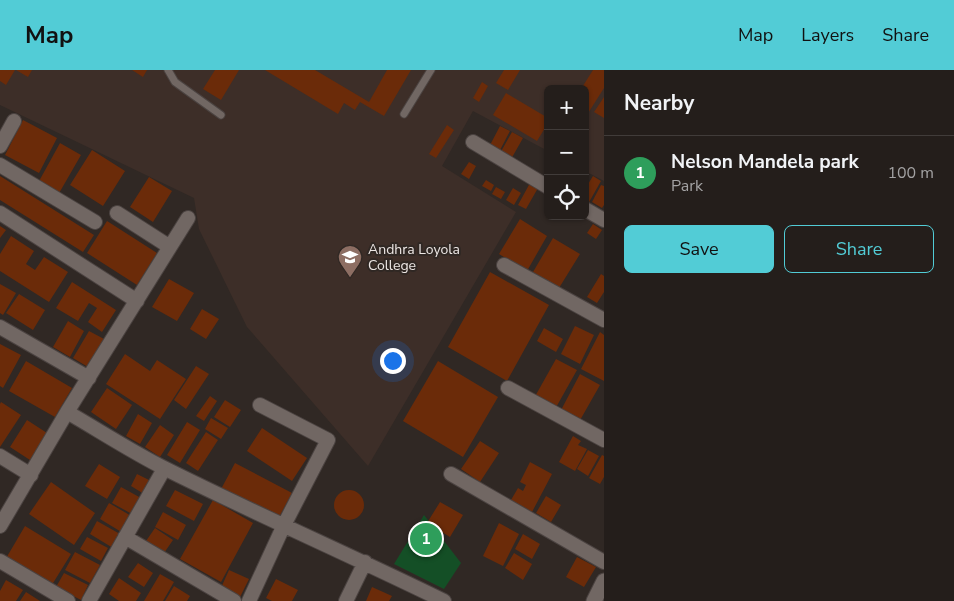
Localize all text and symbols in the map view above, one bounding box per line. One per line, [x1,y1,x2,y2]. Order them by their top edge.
text: Map [25,19,73,51]
text: Map [738,23,773,47]
text: Layers [801,23,854,47]
text: Share [882,23,929,47]
map controls [544,85,589,220]
button: + [544,85,589,130]
text: Nearby [624,89,694,117]
button: − [544,130,589,175]
text: Nelson Mandela park [671,149,859,175]
text: 1 [635,162,645,184]
text: 100 m [887,162,934,184]
button: locate [544,175,589,220]
text: Park [671,175,703,197]
button: Save [624,225,774,273]
button: Share [784,225,934,273]
place label: Andhra Loyola College [368,240,460,275]
school or university icon: Andhra Loyola College [337,244,363,278]
your location [380,348,406,374]
pin: 1 [410,520,442,558]

